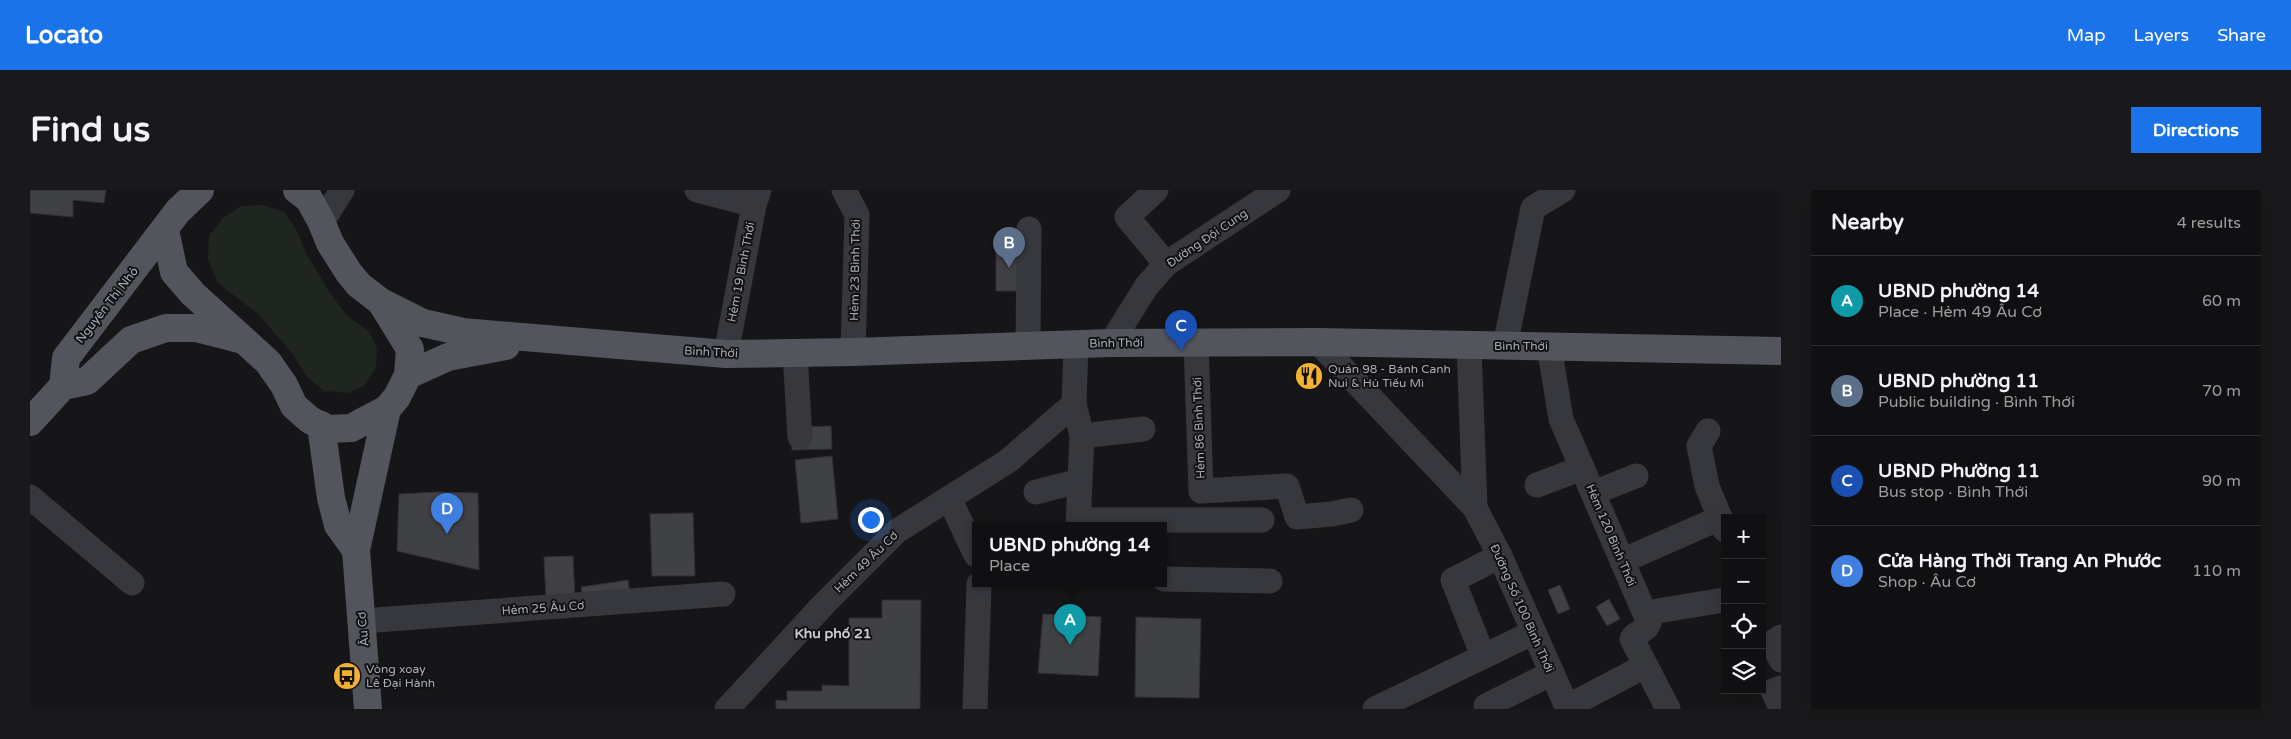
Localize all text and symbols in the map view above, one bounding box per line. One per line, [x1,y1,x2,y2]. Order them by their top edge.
text: Locato [25,21,103,50]
text: Map [2067,24,2106,46]
text: Layers [2134,24,2189,46]
text: Share [2217,24,2266,46]
button: Directions [2131,107,2261,153]
text: Find us [30,109,150,151]
street label: Đường Đội Cung [1164,206,1250,270]
text: Nearby [1831,210,1904,235]
text: 4 results [2177,213,2241,233]
street label: Hẻm 23 Bình Thới [847,219,863,321]
street label: Hẻm 19 Bình Thới [724,221,758,323]
pin: B [993,227,1025,268]
street label: Nguyễn Thị Nhỏ [73,264,141,346]
text: UBND phường 14 [1878,280,2039,302]
text: A [1841,291,1853,311]
text: 60 m [2202,291,2241,311]
text: Place · Hẻm 49 Âu Cơ [1878,302,2042,322]
pin: C [1165,310,1197,351]
street label: Bình Thới [1089,336,1143,350]
street label: Bình Thới [1494,339,1548,353]
street label: Bình Thới [684,344,738,360]
restaurant icon: Quán 98 - Bánh Canh Nui & Hủ Tiếu Mì [1294,361,1324,391]
place label: Quán 98 - Bánh Canh Nui & Hủ Tiếu Mì [1328,362,1451,390]
text: UBND phường 11 [1878,370,2039,392]
street label: Hẻm 86 Bình Thới [1190,377,1208,479]
text: B [1841,381,1853,401]
text: 70 m [2202,381,2241,401]
text: Public building · Bình Thới [1878,392,2075,412]
text: UBND Phường 11 [1878,460,2040,482]
text: C [1841,471,1853,491]
text: 90 m [2202,471,2241,491]
street label: Hẻm 120 Bình Thới [1583,482,1639,588]
text: Bus stop · Bình Thới [1878,482,2028,502]
pin: D [431,493,463,534]
your location [858,507,884,533]
map controls [1721,514,1766,694]
button: + [1721,514,1766,559]
popup [972,522,1167,587]
street label: Hẻm 49 Âu Cơ [831,528,901,596]
text: UBND phường 14 [989,534,1150,556]
street label: Đường Số 100 Bình Thới [1487,542,1557,674]
text: Cửa Hàng Thời Trang An Phước [1878,550,2161,572]
text: Place [989,556,1030,576]
button: − [1721,559,1766,604]
text: D [1841,561,1853,581]
text: 110 m [2192,561,2241,581]
text: Shop · Âu Cơ [1878,572,1976,592]
street label: Hẻm 25 Âu Cơ [501,598,585,618]
pin: A [1054,604,1086,645]
button: locate [1721,604,1766,649]
street label: Âu Cơ [355,611,371,647]
district label: Khu phố 21 [794,625,872,642]
button: layers [1721,649,1766,694]
bus stop icon: Vòng xoay Lê Đại Hành [332,661,362,691]
place label: Vòng xoay Lê Đại Hành [366,662,435,690]

